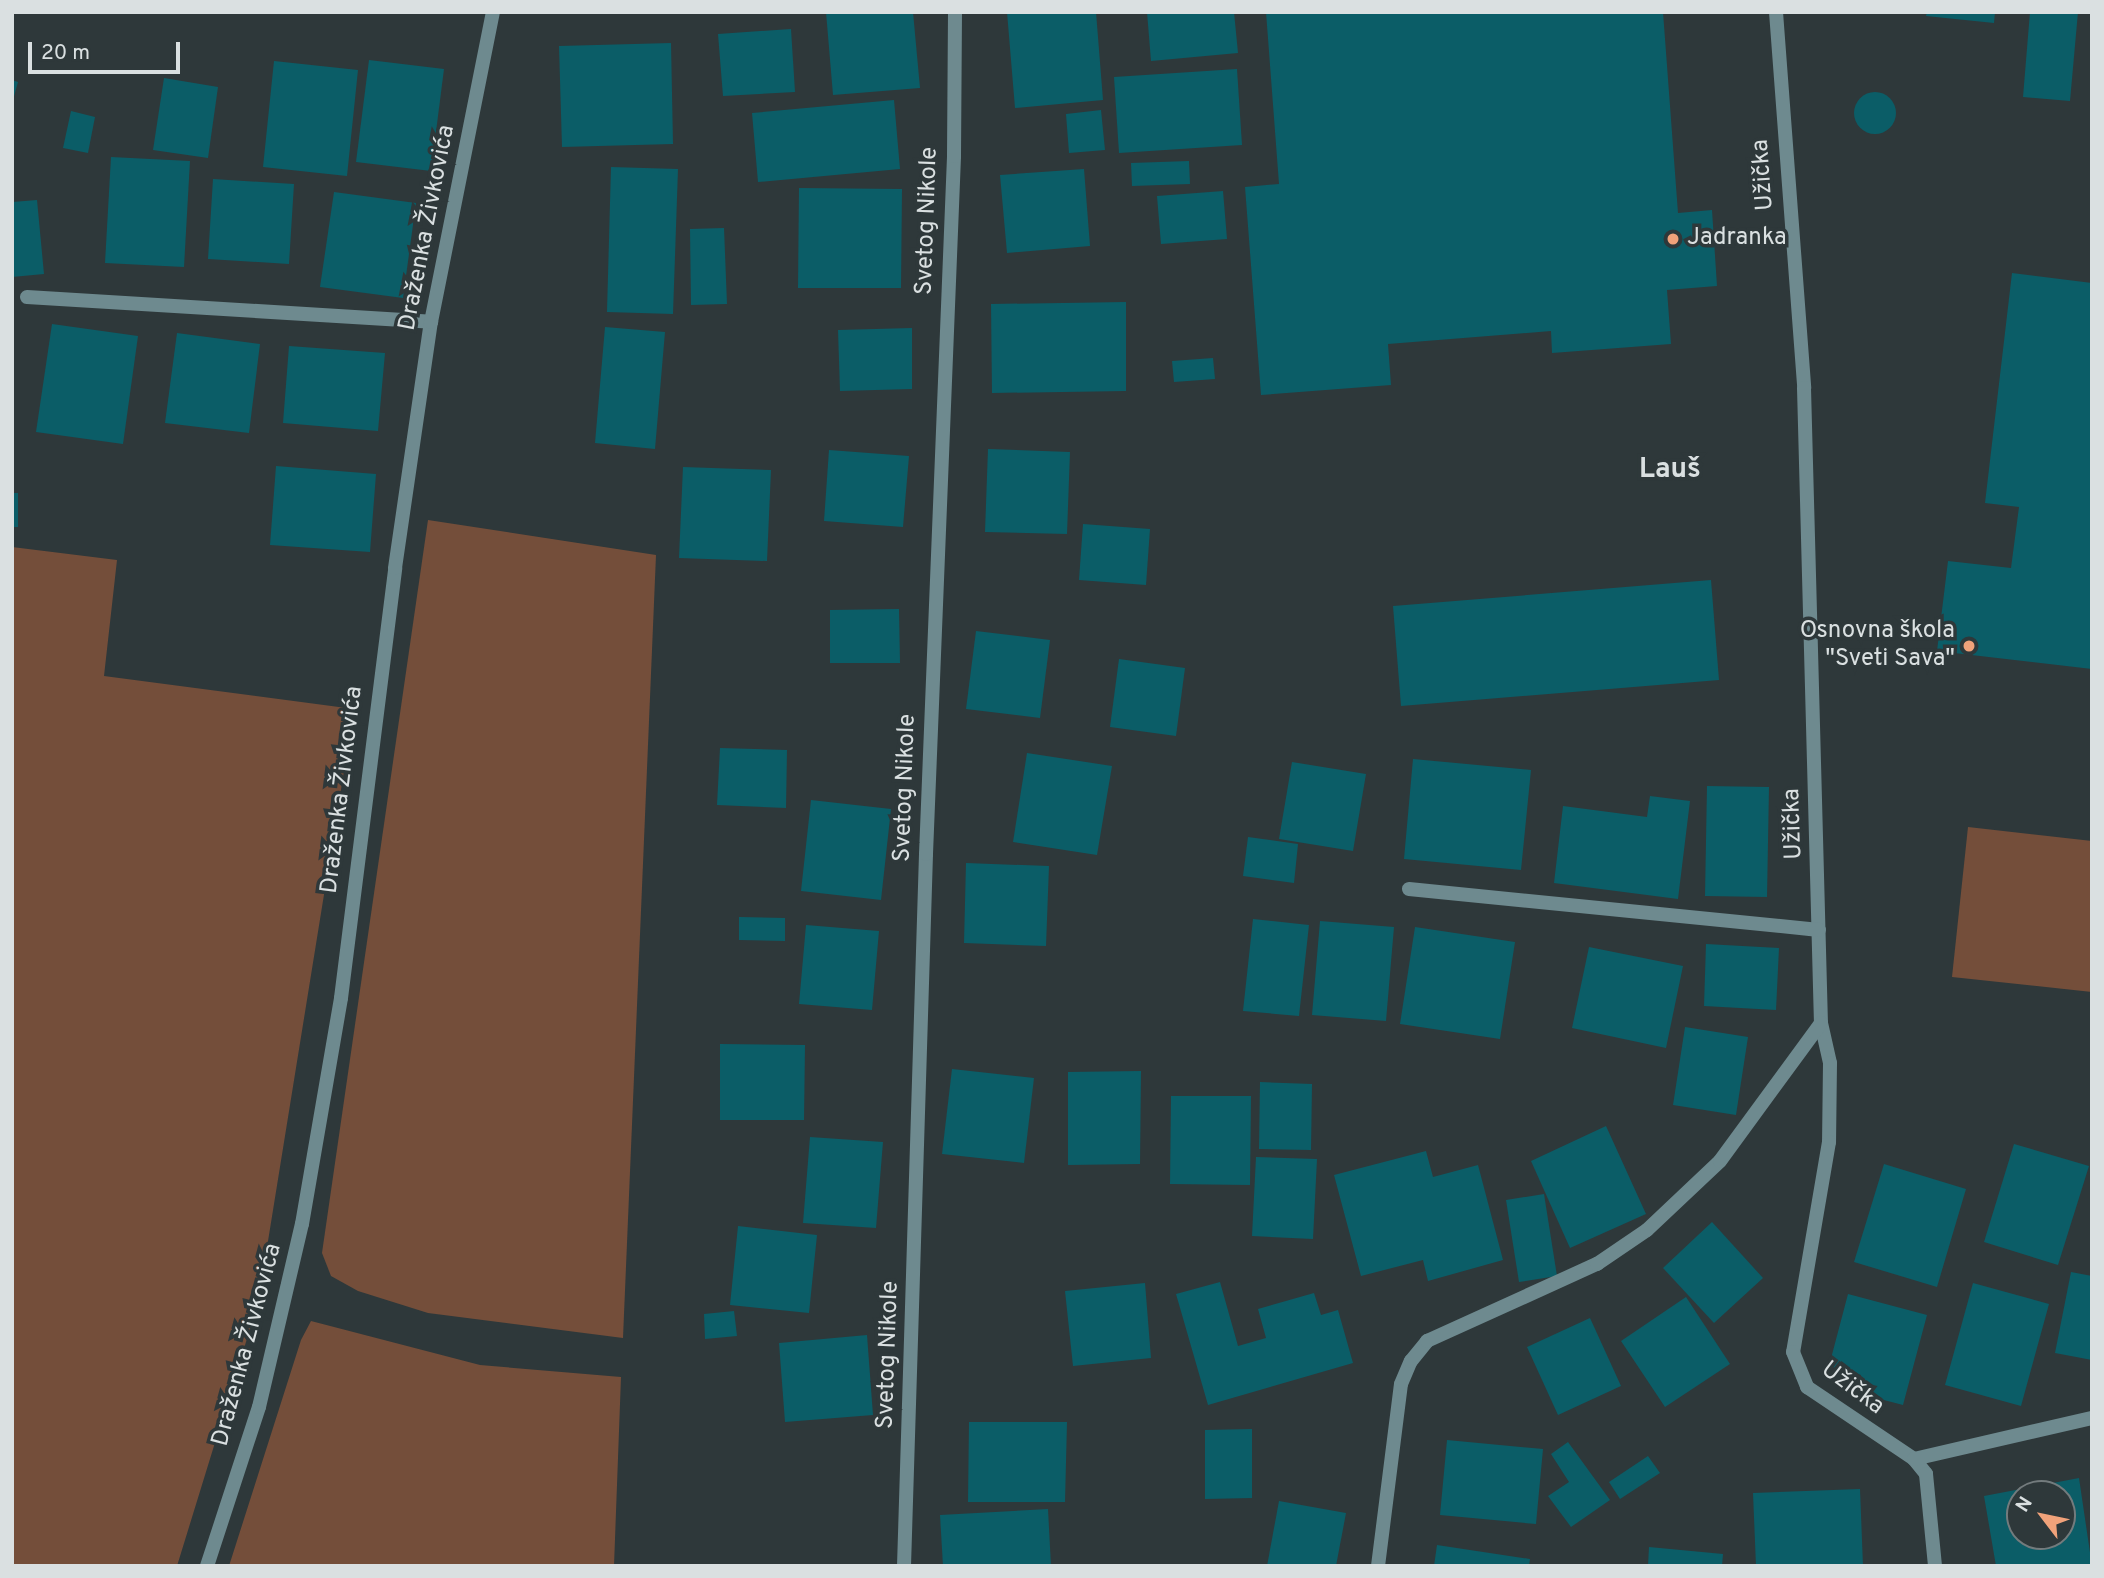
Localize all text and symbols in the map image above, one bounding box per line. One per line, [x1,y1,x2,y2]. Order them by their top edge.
scale bar [32,28,184,72]
text: 20 m [41,40,90,67]
street label: Draženka Živkovića [394,123,462,333]
street label: Užička [1747,138,1781,212]
street label: Svetog Nikole [911,146,945,296]
place label: Jadranka [1687,225,1787,253]
marker: Jadranka [1665,231,1681,247]
district label: Lauš [1639,453,1701,487]
place label: Osnovna škola "Sveti Sava" [1800,618,1955,674]
marker: Osnovna škola "Sveti Sava" [1961,638,1977,654]
street label: Draženka Živkovića [316,685,370,895]
street label: Svetog Nikole [889,713,923,863]
street label: Užička [1778,788,1810,860]
street label: Draženka Živkovića [207,1240,289,1450]
street label: Svetog Nikole [872,1280,906,1430]
street label: Užička [1815,1356,1889,1422]
north arrow [2006,1480,2076,1550]
text: N [2011,1493,2039,1517]

